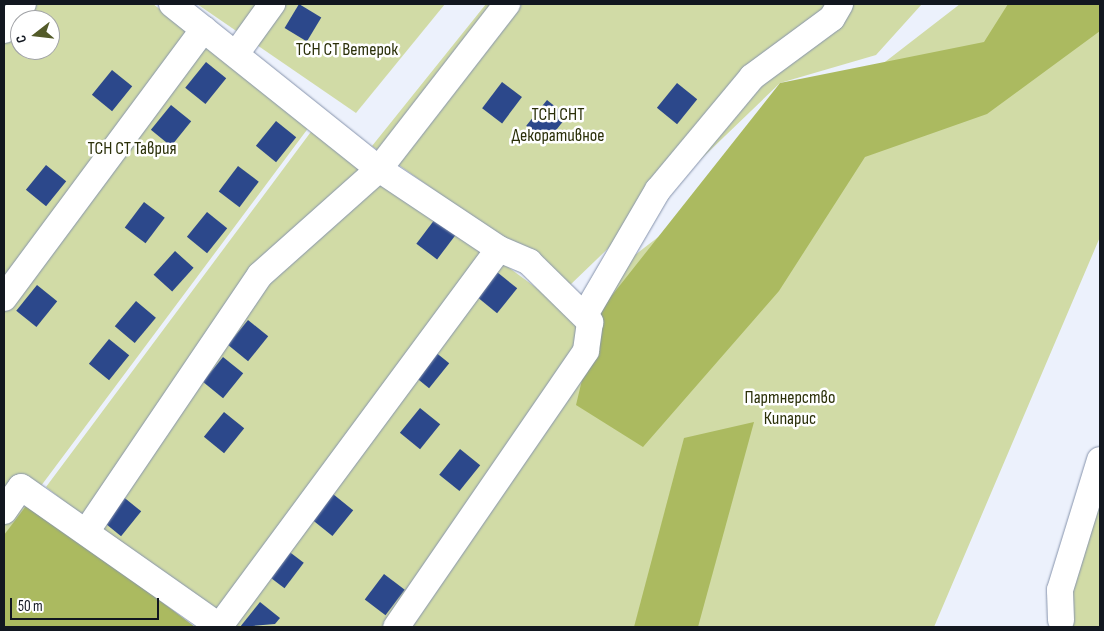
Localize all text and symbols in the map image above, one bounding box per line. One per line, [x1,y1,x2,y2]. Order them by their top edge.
north arrow [10,10,60,60]
text: С [12,33,30,45]
park label: ТСН СТ Ветерок [296,39,398,61]
park label: ТСН СНТ Декоративное [511,105,605,148]
park label: ТСН СТ Таврия [87,138,177,160]
park label: Партнерство Кипарис [745,388,835,430]
scale bar [12,588,161,620]
text: 50 m [18,597,43,616]

